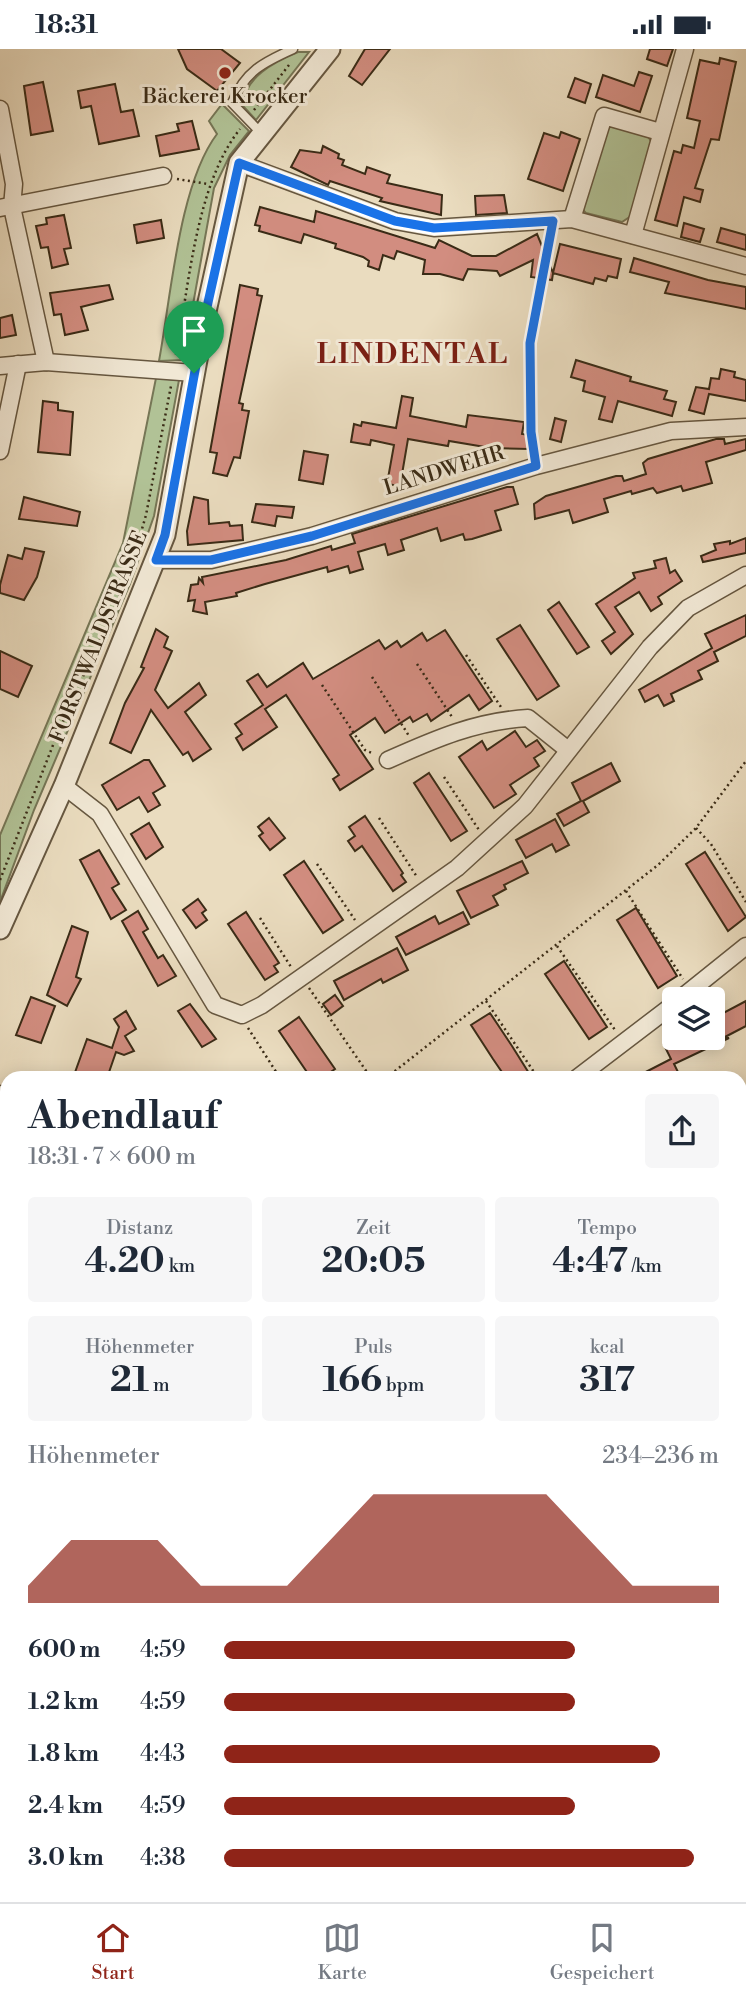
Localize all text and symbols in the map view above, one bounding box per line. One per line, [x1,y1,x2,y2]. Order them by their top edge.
text: 18:31 [35,9,98,41]
marker: Bäckerei Krocker [217,65,233,81]
place label: Bäckerei Krocker [141,84,308,110]
pin [164,301,224,373]
icon: arrive [175,312,213,350]
district label: LINDENTAL [317,337,509,372]
street label: LANDWEHR [380,440,508,502]
street label: FORSTWALDSTRASSE [44,527,154,747]
map controls [662,987,725,1050]
button: layers [662,987,725,1050]
text: Abendlauf [28,1093,218,1140]
button: share [645,1094,719,1168]
text: 18:31 · 7 × 600 m [28,1143,196,1171]
text: Distanz [107,1216,173,1240]
text: Zeit [356,1216,391,1240]
text: Tempo [577,1216,637,1240]
text: 4.20 [84,1240,165,1283]
text: 20:05 [321,1240,426,1283]
text: 4:47 [552,1240,628,1283]
text: km [165,1254,195,1278]
text: /km [628,1254,662,1278]
text: Höhenmeter [85,1335,194,1359]
text: Puls [355,1335,392,1359]
text: kcal [590,1335,624,1359]
text: 21 [110,1359,149,1402]
text: 166 [322,1359,382,1402]
text: 317 [579,1359,635,1402]
text: m [149,1373,170,1397]
text: bpm [382,1373,425,1397]
text: Höhenmeter [28,1442,160,1470]
text: 234–236 m [602,1442,719,1470]
text: 600 m [28,1636,101,1664]
text: 4:59 [140,1636,186,1664]
text: 1.2 km [28,1688,99,1716]
text: 4:59 [140,1688,186,1716]
text: 1.8 km [28,1740,99,1768]
text: 4:43 [140,1740,185,1768]
text: 2.4 km [28,1792,103,1820]
text: 4:59 [140,1792,186,1820]
text: 3.0 km [28,1844,104,1872]
text: 4:38 [140,1844,186,1872]
tab: Start [92,1919,135,1985]
tab: Karte [318,1919,367,1985]
tab: Gespeichert [550,1919,654,1985]

